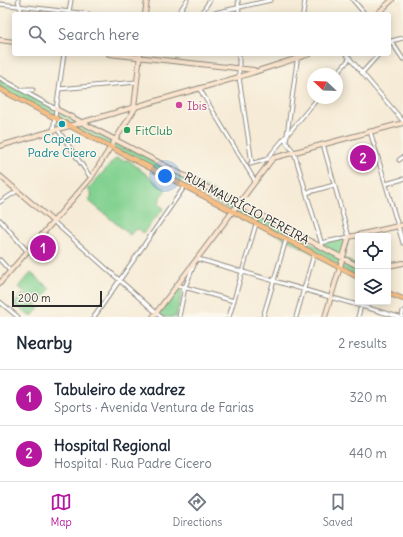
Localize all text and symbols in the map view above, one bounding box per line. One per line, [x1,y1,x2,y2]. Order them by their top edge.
search box [12,12,391,56]
icon: search [26,23,48,45]
text: Search here [58,25,139,44]
north arrow [307,68,343,104]
place label: Ibis [187,98,207,113]
marker: Ibis [174,100,184,110]
marker: Capela Padre Cicero [57,119,67,129]
place label: FitClub [135,123,173,138]
marker: FitClub [122,125,132,135]
place label: Capela Padre Cicero [27,131,97,160]
pin: 2 [350,143,376,173]
your location [155,166,175,186]
street label: RUA MAURÍCIO PEREIRA [182,169,312,247]
pin: 1 [30,233,56,263]
map controls [355,233,391,305]
button: locate [355,233,391,269]
button: layers [355,269,391,305]
scale bar [12,289,102,308]
text: 200 m [18,291,51,305]
text: Nearby [16,332,72,354]
text: 2 results [338,335,387,352]
text: Tabuleiro de xadrez [54,380,185,399]
text: 1 [26,389,32,406]
text: 320 m [349,389,387,406]
text: Sports · Avenida Ventura de Farias [54,399,254,416]
text: Hospital Regional [54,436,171,455]
text: 2 [25,445,33,462]
text: 440 m [349,445,387,462]
text: Hospital · Rua Padre Cícero [54,455,212,472]
tab: Map [50,491,72,529]
tab: Directions [173,491,222,529]
tab: Saved [323,491,353,529]

